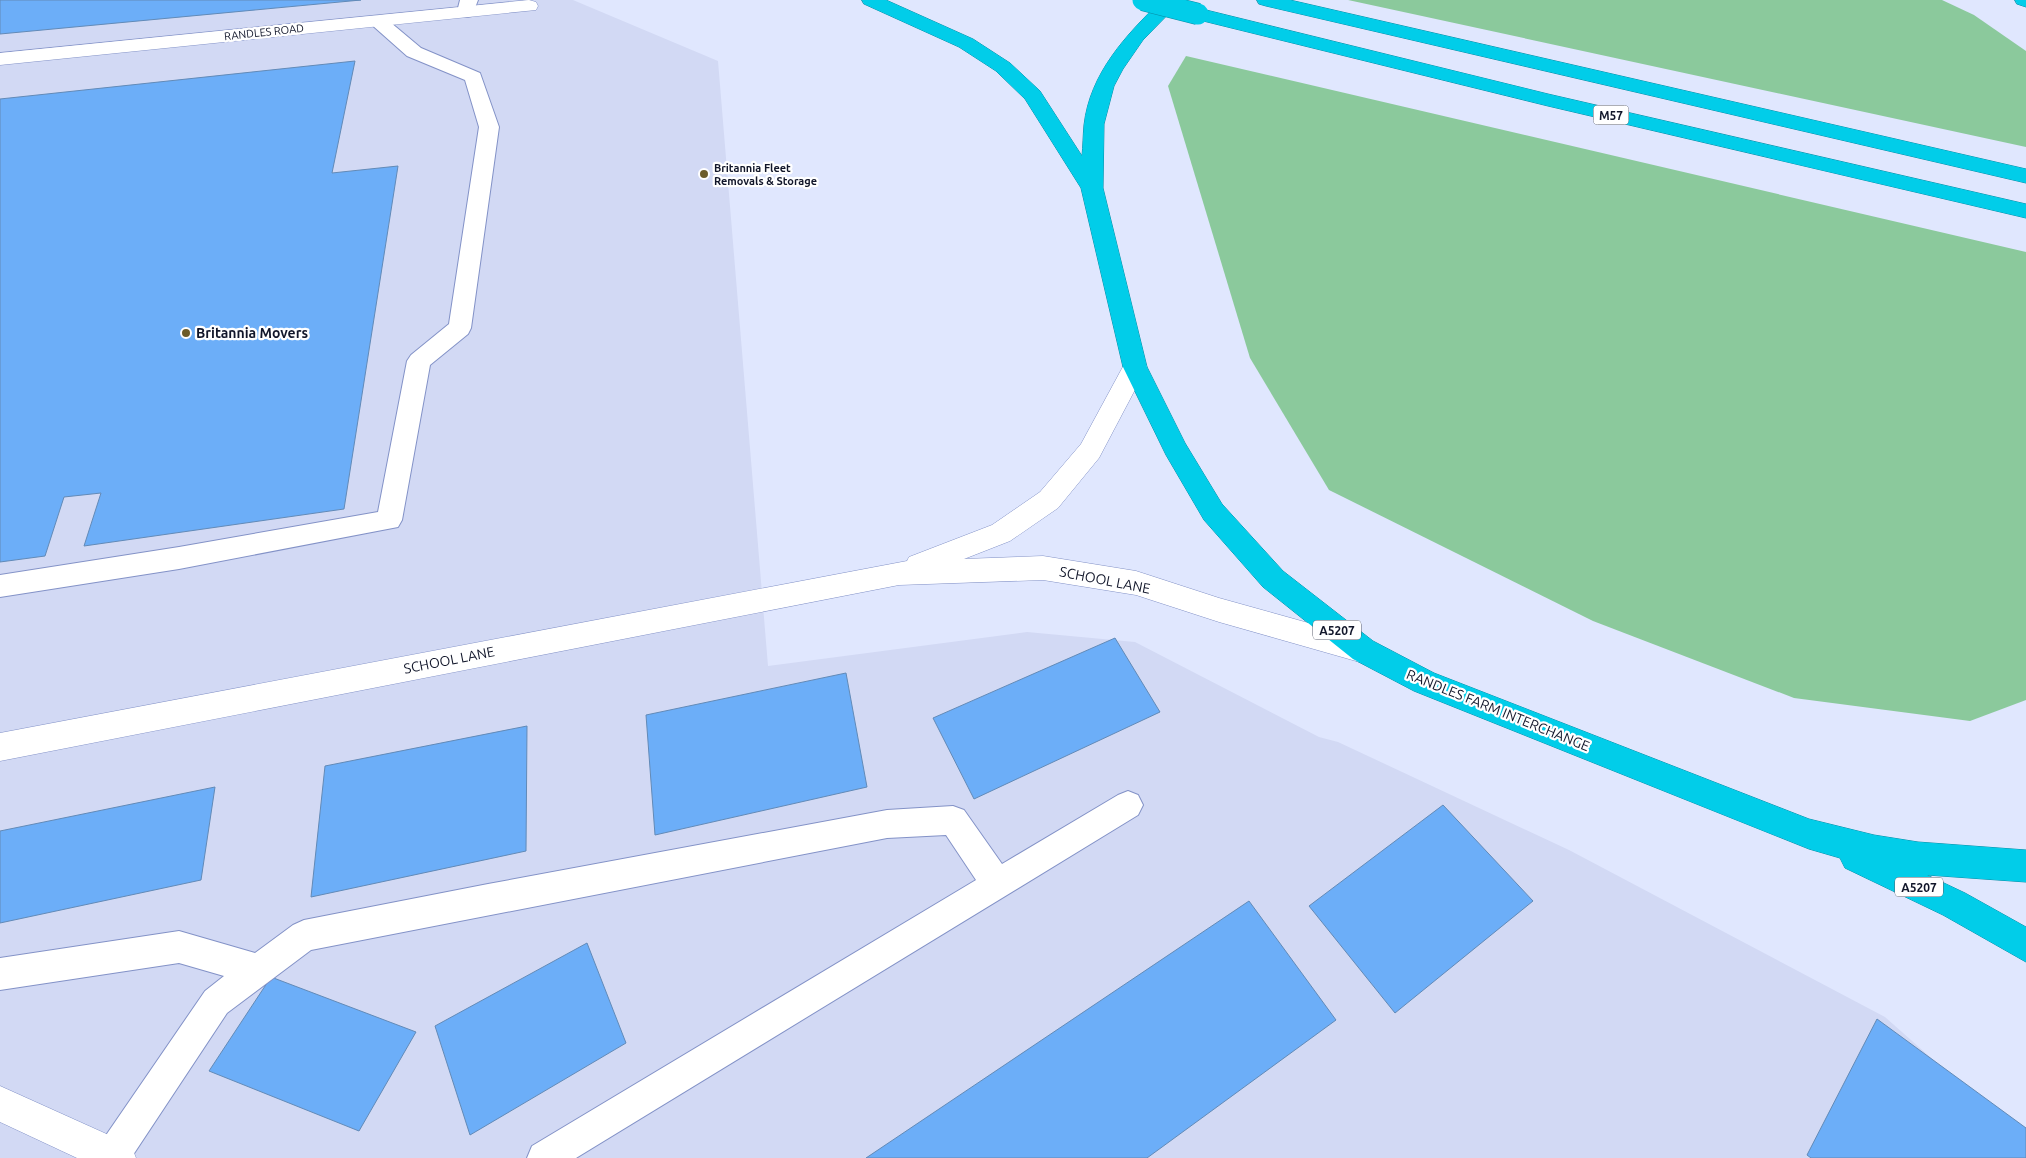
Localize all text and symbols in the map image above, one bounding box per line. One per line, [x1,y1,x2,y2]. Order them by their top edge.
street label: RANDLES ROAD [223,22,305,42]
road number: M57 [1594,106,1628,124]
place label: Britannia Fleet Removals & Storage [714,162,817,187]
marker: Britannia Fleet Removals & Storage [698,168,710,180]
place label: Britannia Movers [196,325,308,341]
marker: Britannia Movers [180,327,192,339]
street label: SCHOOL LANE [1058,563,1152,597]
road number: A5207 [1313,620,1361,640]
street label: SCHOOL LANE [402,643,496,677]
street label: RANDLES FARM INTERCHANGE [1404,666,1592,754]
road number: A5207 [1895,878,1943,896]

